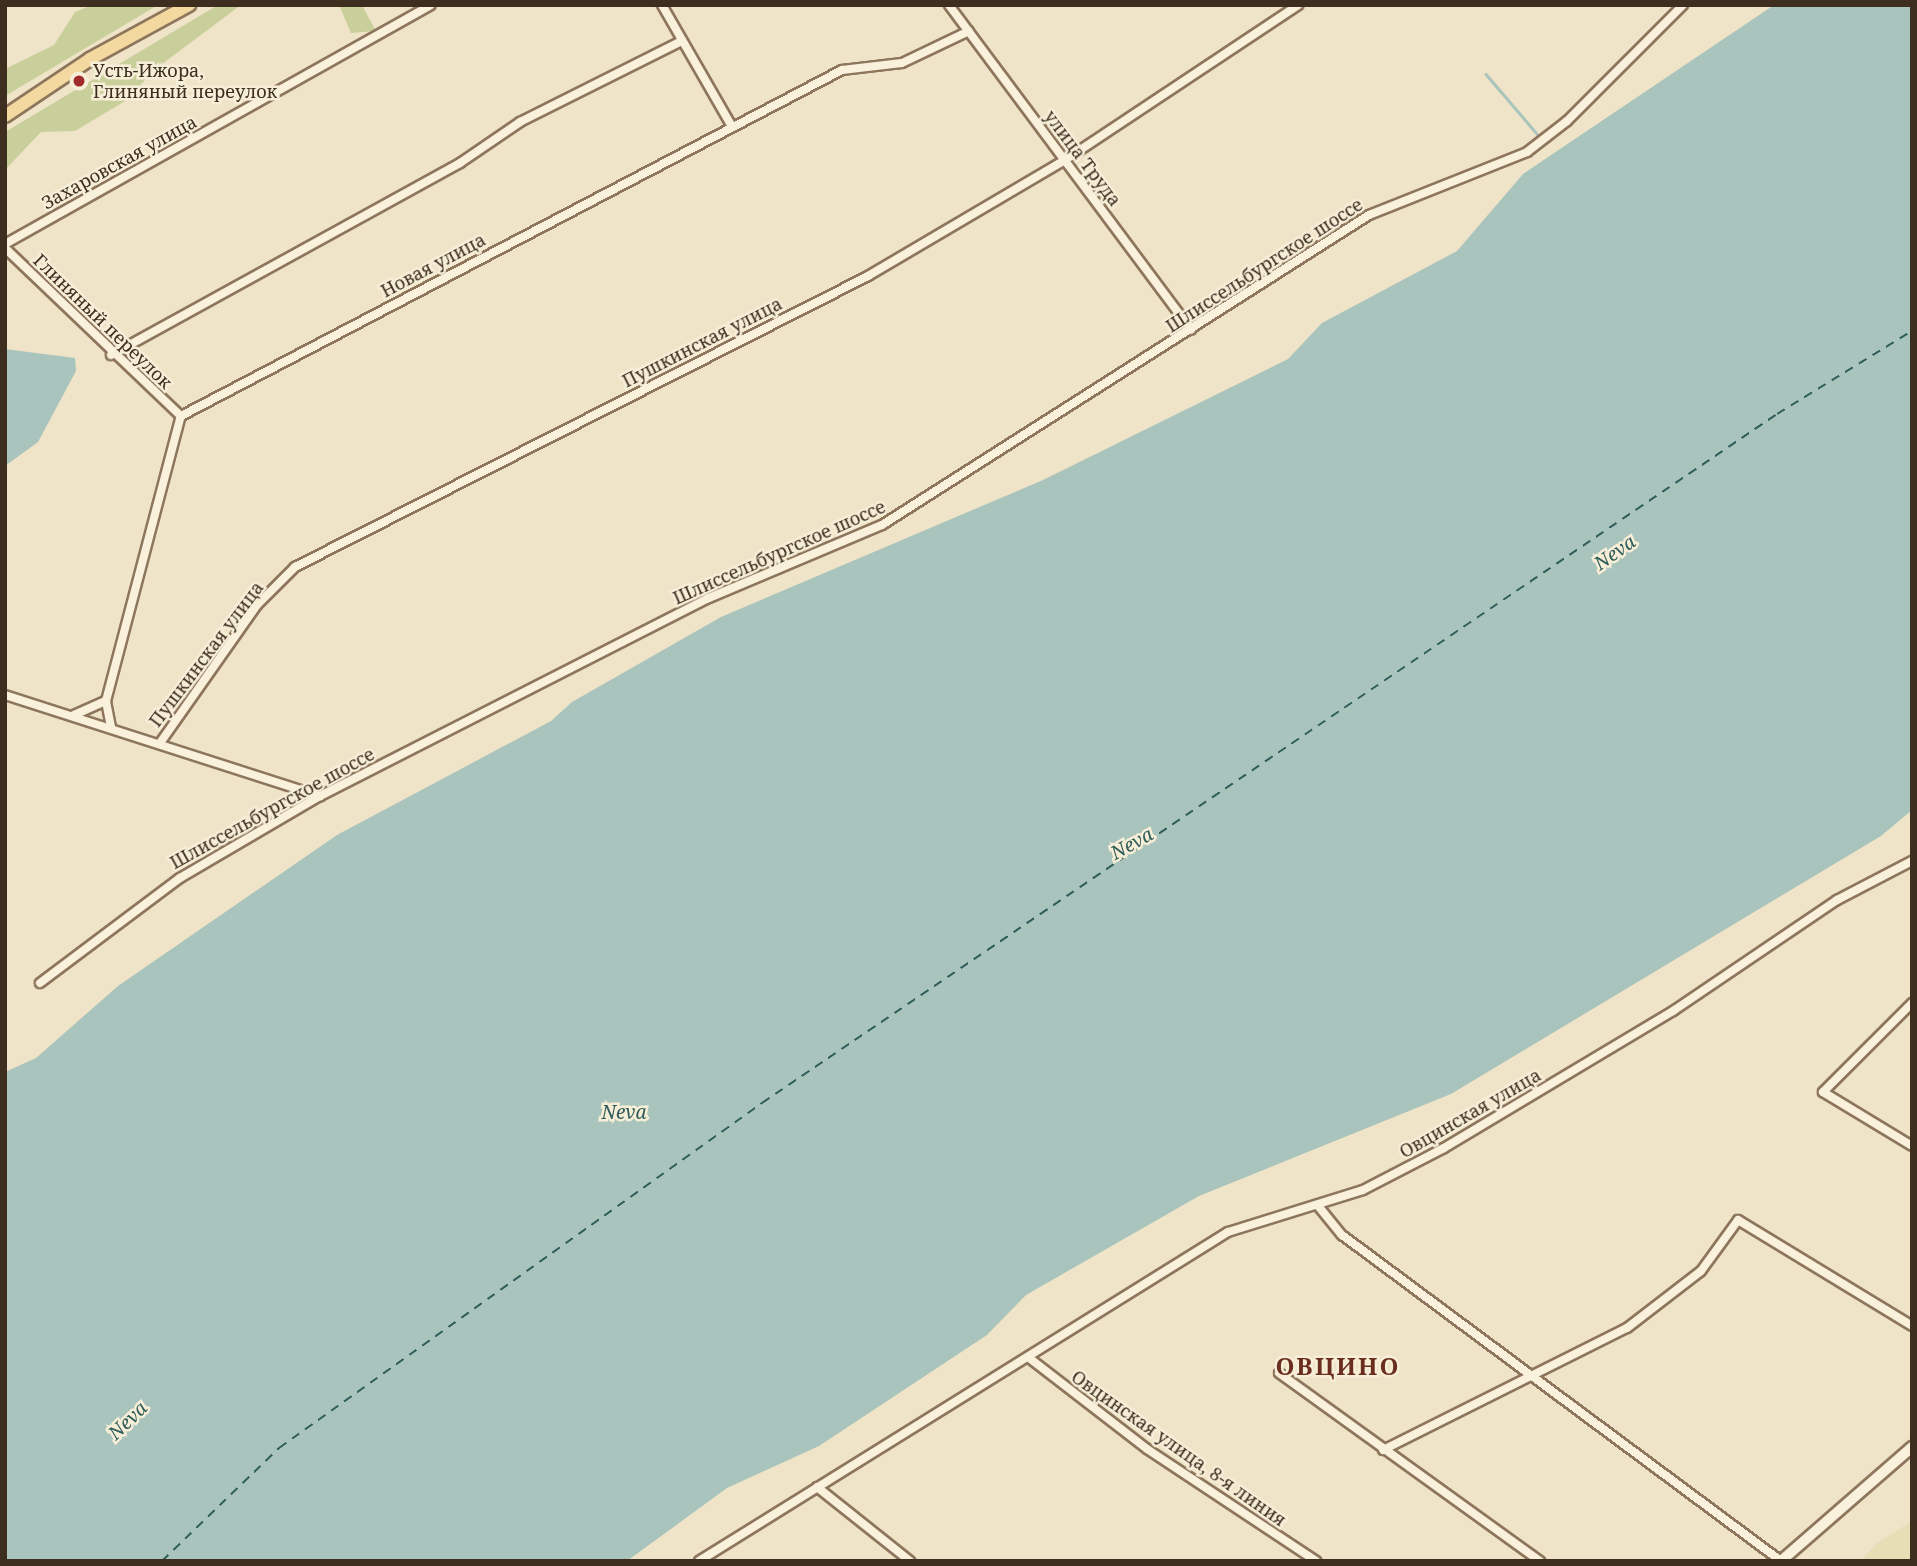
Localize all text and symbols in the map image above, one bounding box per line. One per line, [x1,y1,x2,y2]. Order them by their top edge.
place label: Усть-Ижора, Глиняный переулок [93,60,277,102]
marker: Усть-Ижора, Глиняный переулок [71,73,87,89]
street label: улица Труда [1040,106,1126,210]
street label: Захаровская улица [38,110,200,214]
street label: Шлиссельбургское шоссе [1162,193,1366,337]
street label: Новая улица [377,228,489,302]
street label: Глиняный переулок [29,249,177,393]
street label: Пушкинская улица [618,292,786,392]
street label: Шлиссельбургское шоссе [669,495,889,609]
water label: Neva [1590,531,1640,575]
street label: Пушкинская улица [144,577,268,731]
street label: Шлиссельбургское шоссе [166,743,378,873]
water label: Neva [1107,823,1157,865]
street label: Овцинская улица [1395,1064,1545,1162]
water label: Neva [601,1102,647,1124]
district label: ОВЦИНО [1277,1352,1399,1380]
street label: Овцинская улица, 8-я линия [1068,1365,1290,1531]
water label: Neva [104,1397,152,1445]

